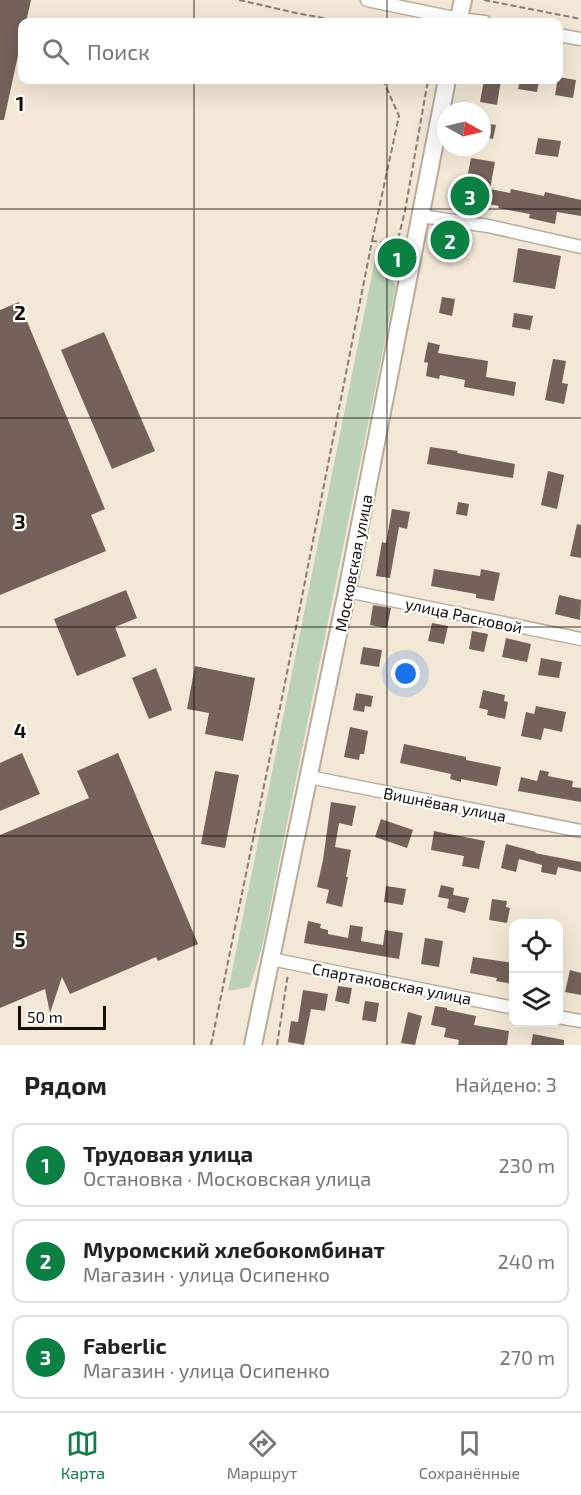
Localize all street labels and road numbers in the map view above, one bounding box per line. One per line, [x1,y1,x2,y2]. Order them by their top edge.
street label: Московская улица [330,493,377,634]
street label: улица Расковой [403,593,524,638]
street label: Вишнёвая улица [382,783,508,826]
street label: Спартаковская улица [311,958,473,1009]

